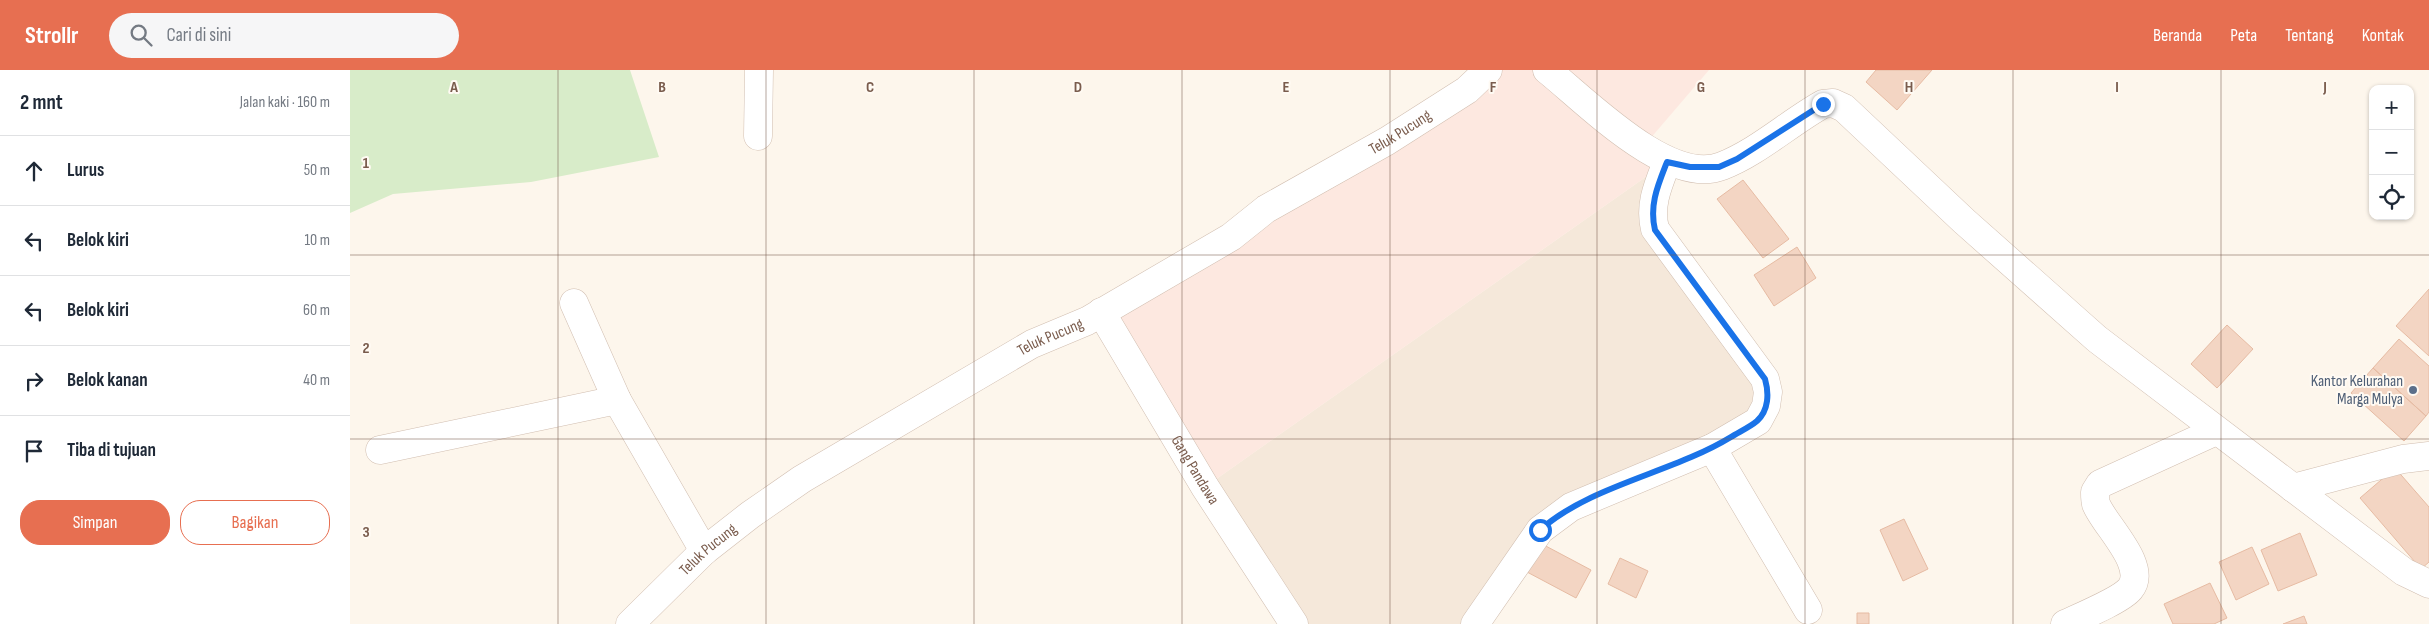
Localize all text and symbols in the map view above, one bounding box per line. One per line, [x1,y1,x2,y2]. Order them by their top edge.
search box [109,13,459,58]
text: Strollr [25,21,79,50]
icon: search [127,21,155,49]
text: Cari di sini [167,24,231,47]
text: Beranda [2153,25,2202,46]
text: Peta [2230,25,2257,46]
text: Tentang [2285,25,2334,46]
text: Kontak [2362,25,2404,46]
text: A [449,78,458,97]
text: B [658,78,666,97]
text: C [866,78,874,97]
text: D [1074,78,1082,97]
text: E [1283,78,1290,97]
text: F [1490,78,1497,97]
text: G [1697,78,1705,97]
text: H [1905,78,1913,97]
text: I [2115,78,2119,97]
text: J [2322,78,2327,97]
map controls [2369,85,2414,220]
button: + [2369,85,2414,130]
text: 2 mnt [20,90,63,115]
text: Jalan kaki · 160 m [240,93,330,112]
route end [1812,93,1835,116]
street label: Teluk Pucung [1366,106,1435,159]
button: − [2369,130,2414,175]
text: 1 [363,154,370,173]
icon: ahead [20,157,48,185]
text: Lurus [67,159,104,182]
text: 50 m [304,161,330,180]
button: locate [2369,175,2414,220]
icon: left [20,227,48,255]
text: Belok kiri [67,229,129,252]
text: 10 m [304,231,330,250]
icon: left [20,297,48,325]
text: Belok kiri [67,299,129,322]
text: 60 m [303,301,330,320]
street label: Teluk Pucung [1014,314,1086,360]
text: 2 [362,339,370,358]
icon: right [20,367,48,395]
text: Belok kanan [67,369,148,392]
text: 40 m [303,371,330,390]
place label: Kantor Kelurahan Marga Mulya [2311,372,2403,409]
marker: Kantor Kelurahan Marga Mulya [2407,384,2419,396]
street label: Gang Pandawa [1167,432,1223,508]
icon: arrive [20,437,48,465]
text: Tiba di tujuan [67,439,156,462]
button: Simpan [20,500,170,545]
button: Bagikan [180,500,330,545]
street label: Teluk Pucung [675,519,741,580]
route start [1529,519,1552,542]
text: 3 [362,523,370,542]

